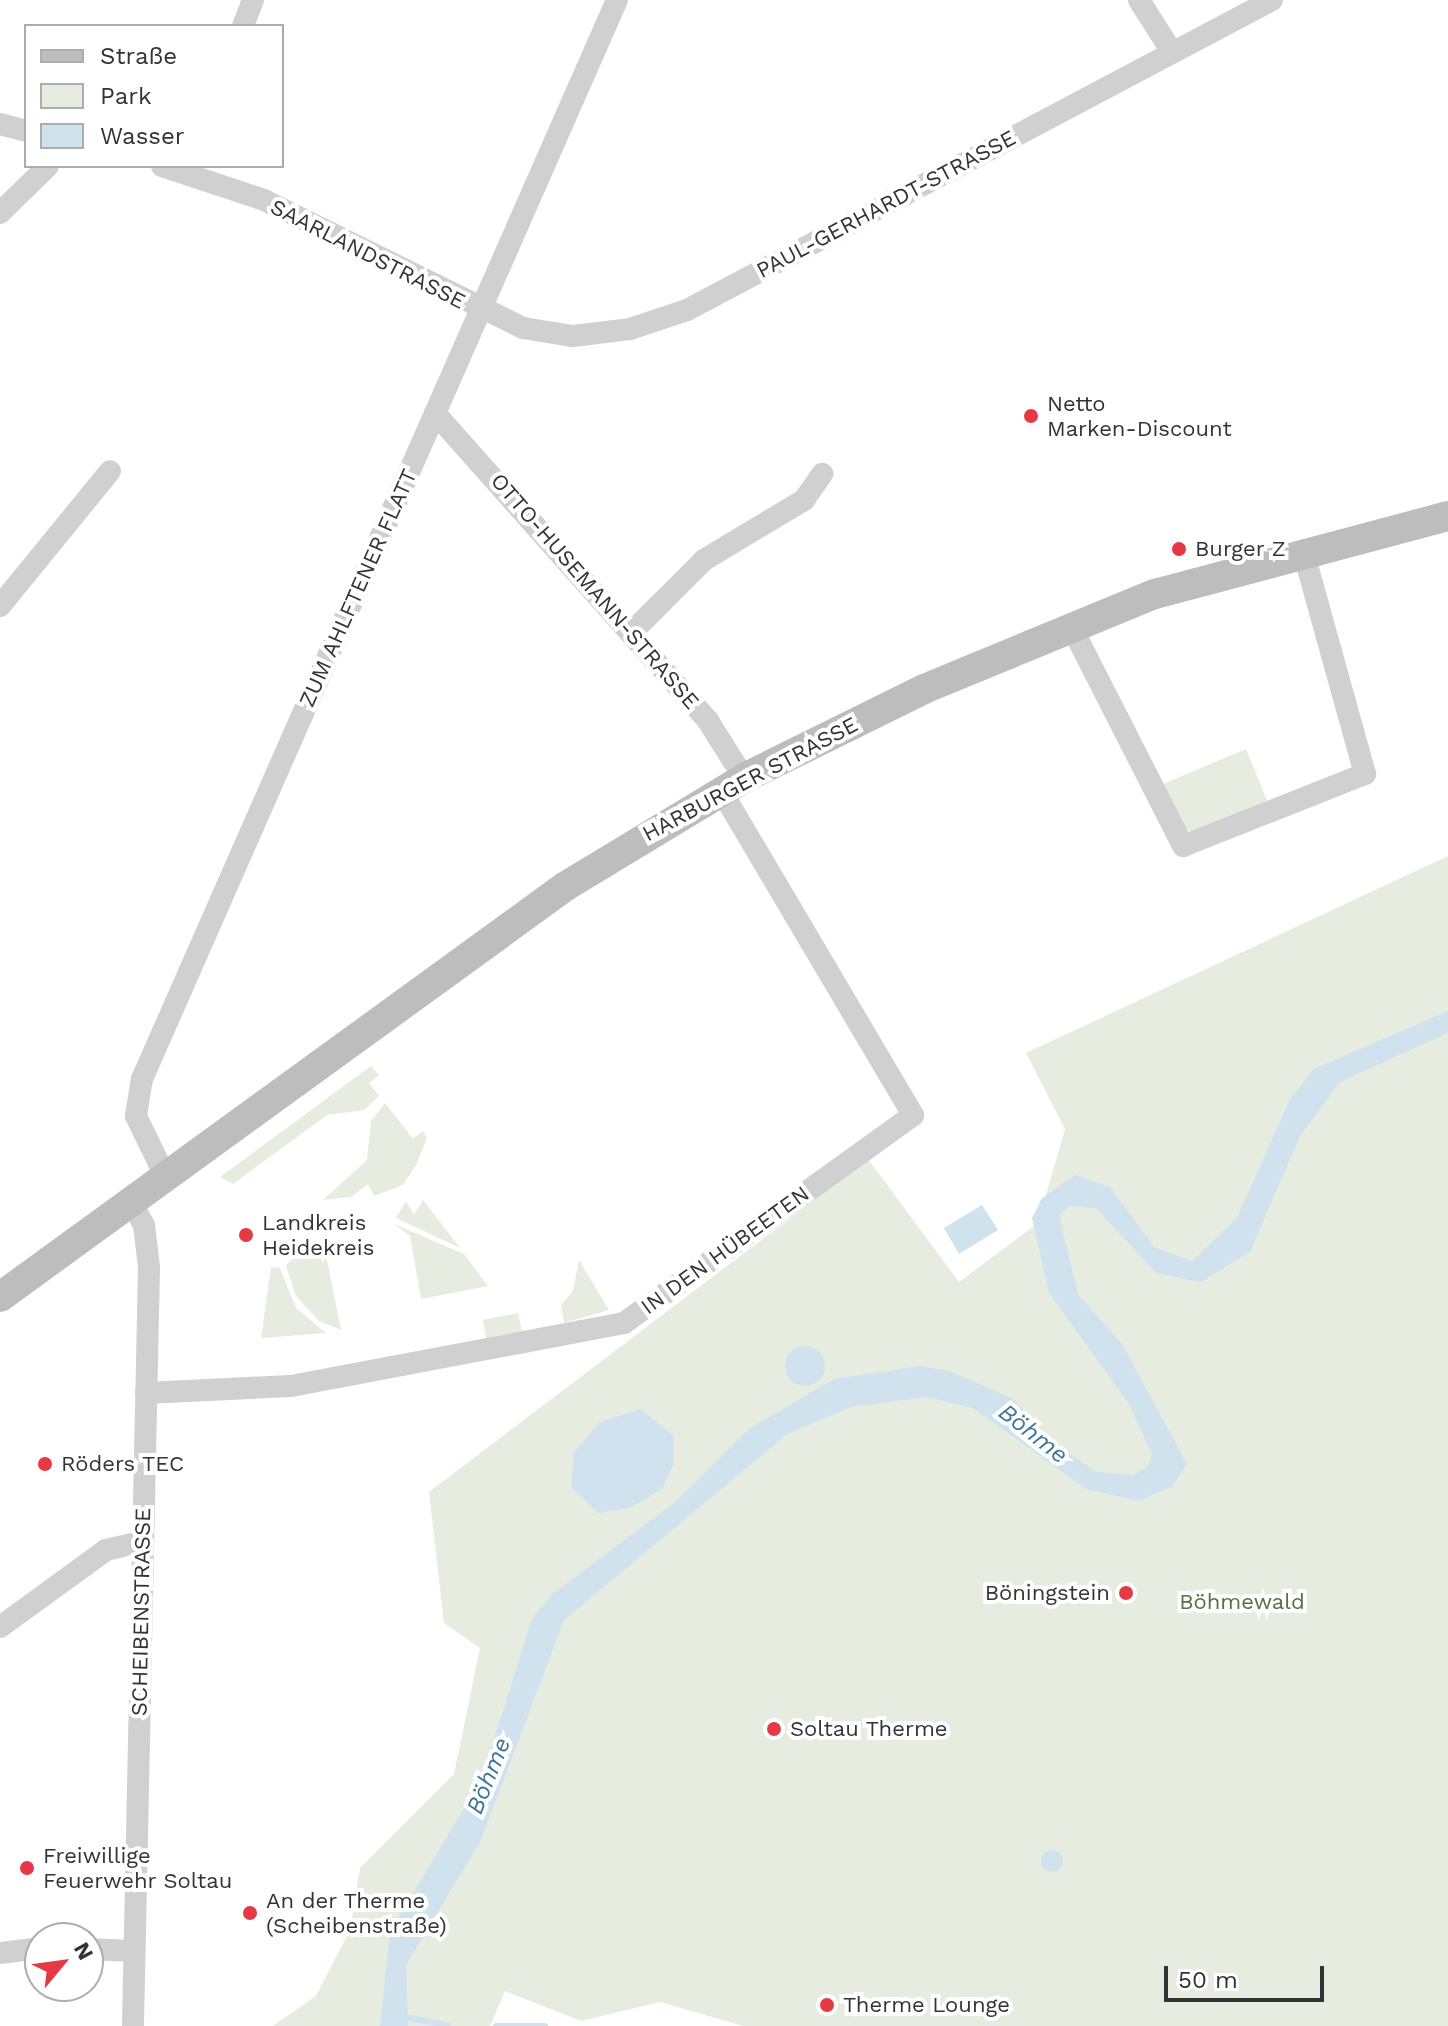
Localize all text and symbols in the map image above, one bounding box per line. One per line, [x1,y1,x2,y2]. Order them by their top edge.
legend [24,24,284,168]
text: Straße [100,42,177,70]
text: Park [100,82,152,110]
text: Wasser [100,122,185,150]
street label: PAUL-GERHARDT-STRASSE [752,124,1020,284]
street label: SAARLANDSTRASSE [266,193,470,315]
place label: Netto Marken-Discount [1047,390,1232,442]
marker: Netto Marken-Discount [1022,407,1040,425]
street label: ZUM AHLFTENER FLATT [293,465,423,711]
street label: OTTO-HUSEMANN-STRASSE [485,468,705,714]
place label: Burger Z [1195,536,1286,562]
marker: Burger Z [1170,540,1188,558]
street label: HARBURGER STRASSE [638,711,862,847]
street label: IN DEN HÜBEETEN [636,1180,814,1320]
place label: Landkreis Heidekreis [262,1209,374,1260]
marker: Landkreis Heidekreis [237,1226,255,1244]
water label: Böhme [993,1398,1073,1470]
place label: Röders TEC [61,1451,185,1477]
marker: Röders TEC [36,1455,54,1473]
street label: SCHEIBENSTRASSE [126,1508,156,1716]
place label: Böningstein [985,1580,1110,1606]
marker: Böningstein [1117,1584,1135,1602]
park label: Böhmewald [1179,1589,1305,1615]
place label: Soltau Therme [790,1716,948,1742]
marker: Soltau Therme [765,1720,783,1738]
water label: Böhme [461,1733,517,1819]
place label: Freiwillige Feuerwehr Soltau [43,1842,233,1894]
marker: Freiwillige Feuerwehr Soltau [18,1859,36,1877]
place label: An der Therme (Scheibenstraße) [266,1887,447,1938]
marker: An der Therme (Scheibenstraße) [241,1904,259,1922]
north arrow [24,1922,104,2002]
text: N [69,1938,99,1964]
scale bar [1168,1950,1328,2000]
text: 50 m [1178,1966,1238,1994]
place label: Therme Lounge [843,1992,1010,2018]
marker: Therme Lounge [818,1996,836,2014]

